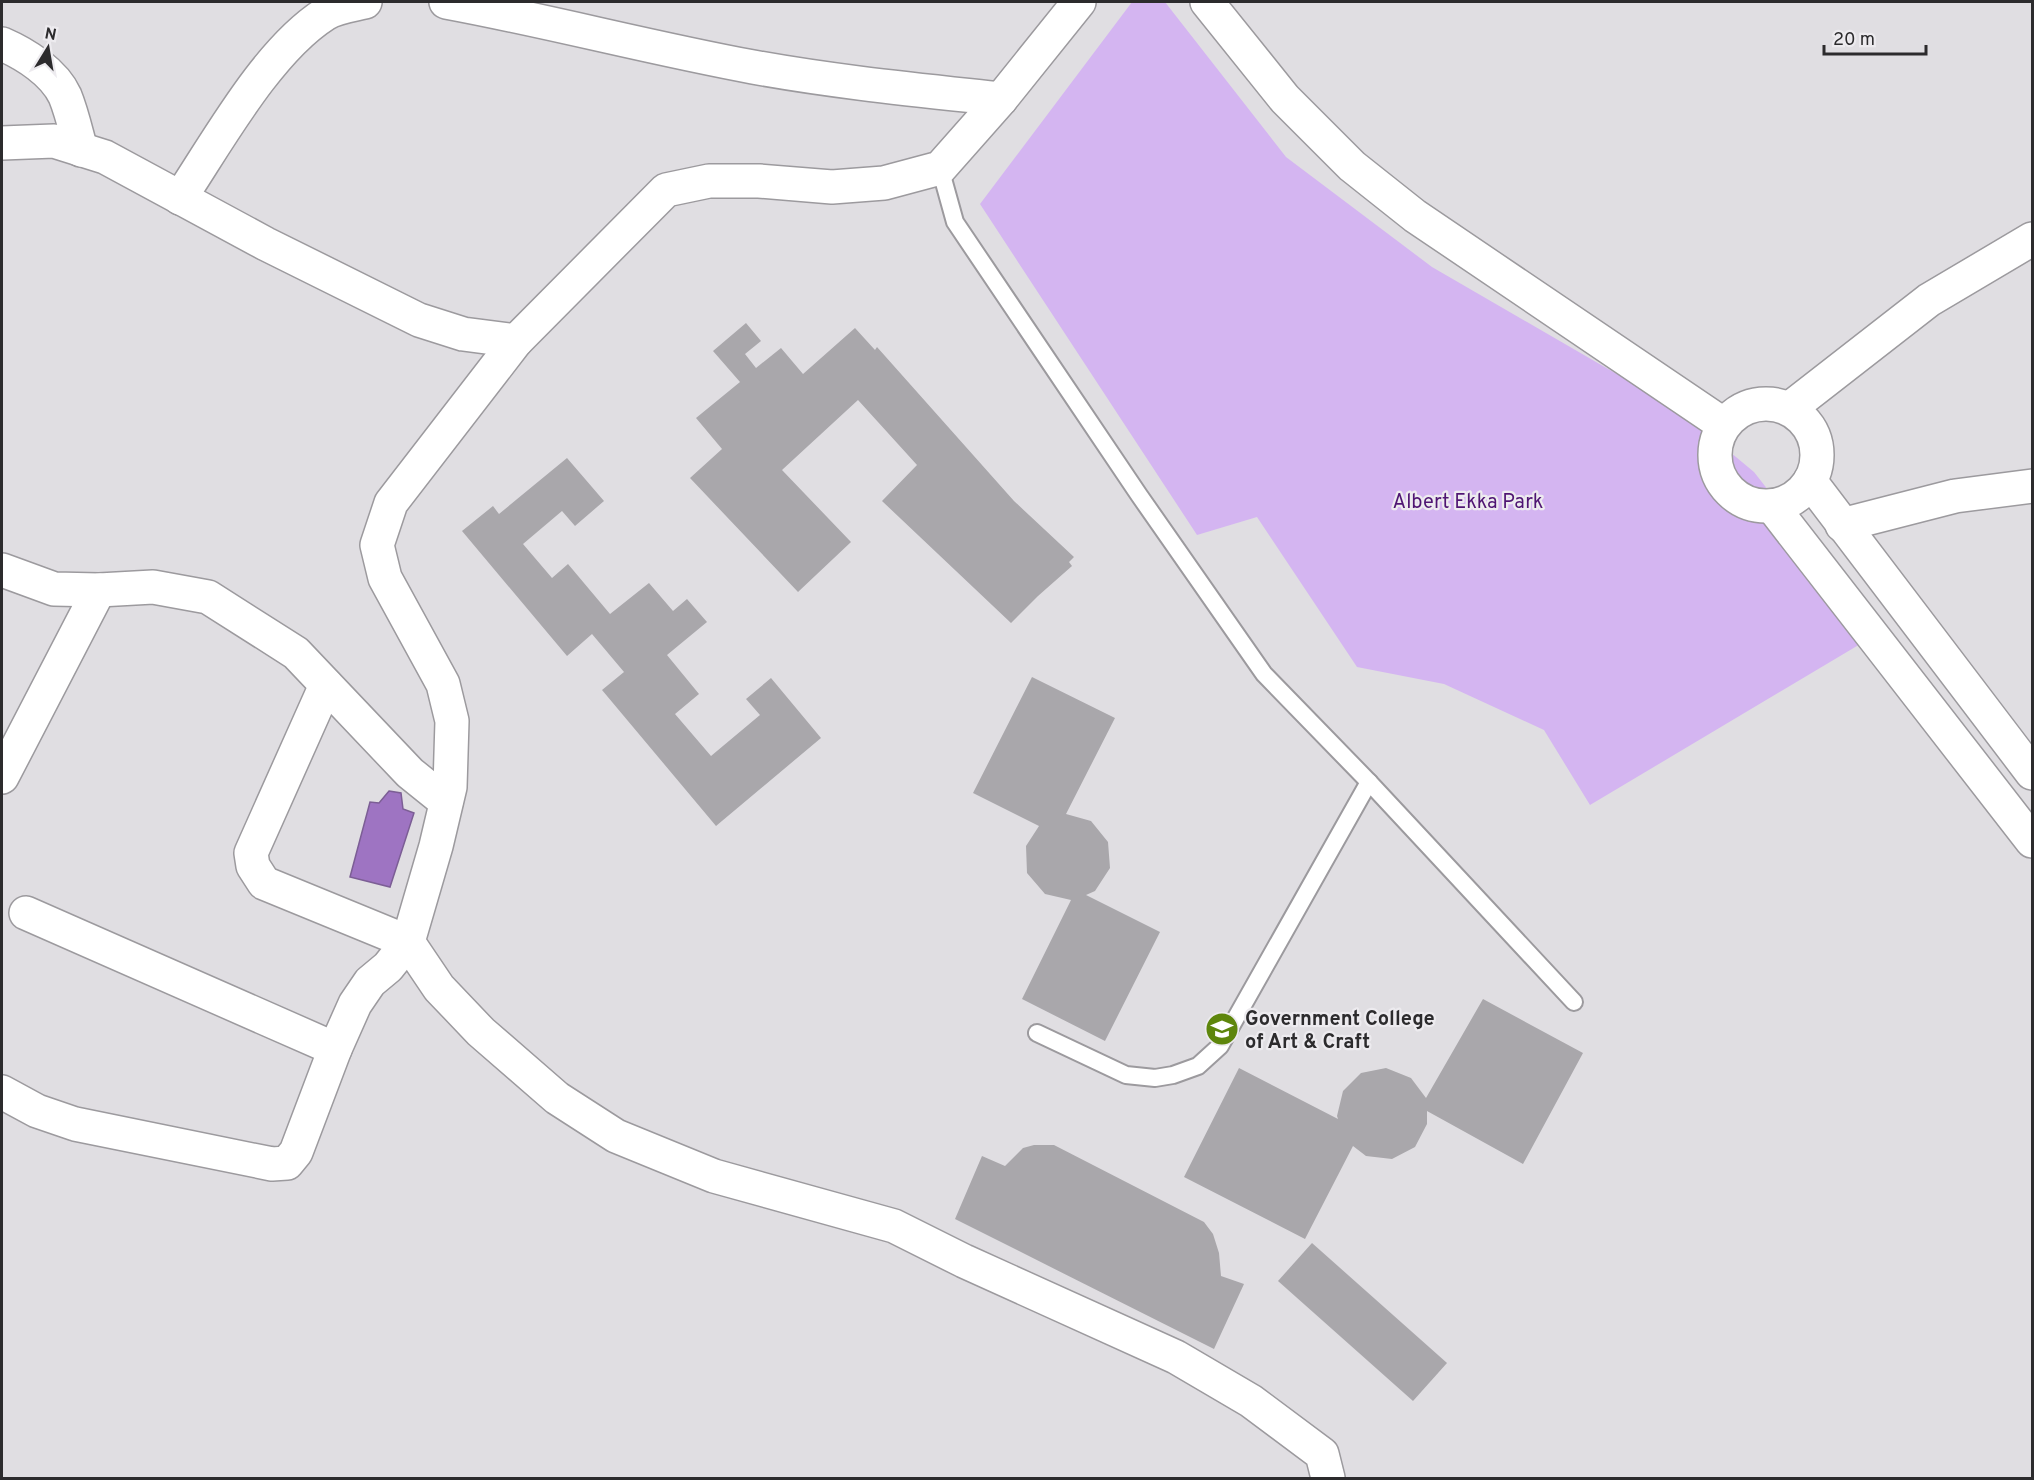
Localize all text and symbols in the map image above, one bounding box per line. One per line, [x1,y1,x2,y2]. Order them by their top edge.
north arrow [18,18,78,78]
scale bar [1824,18,1926,56]
text: N [43,24,58,46]
text: 20 m [1833,29,1875,52]
park label: Albert Ekka Park [1393,490,1543,516]
place label: Government College of Art & Craft [1245,1007,1435,1056]
school or university icon: Government College of Art & Craft [1204,1011,1240,1047]

